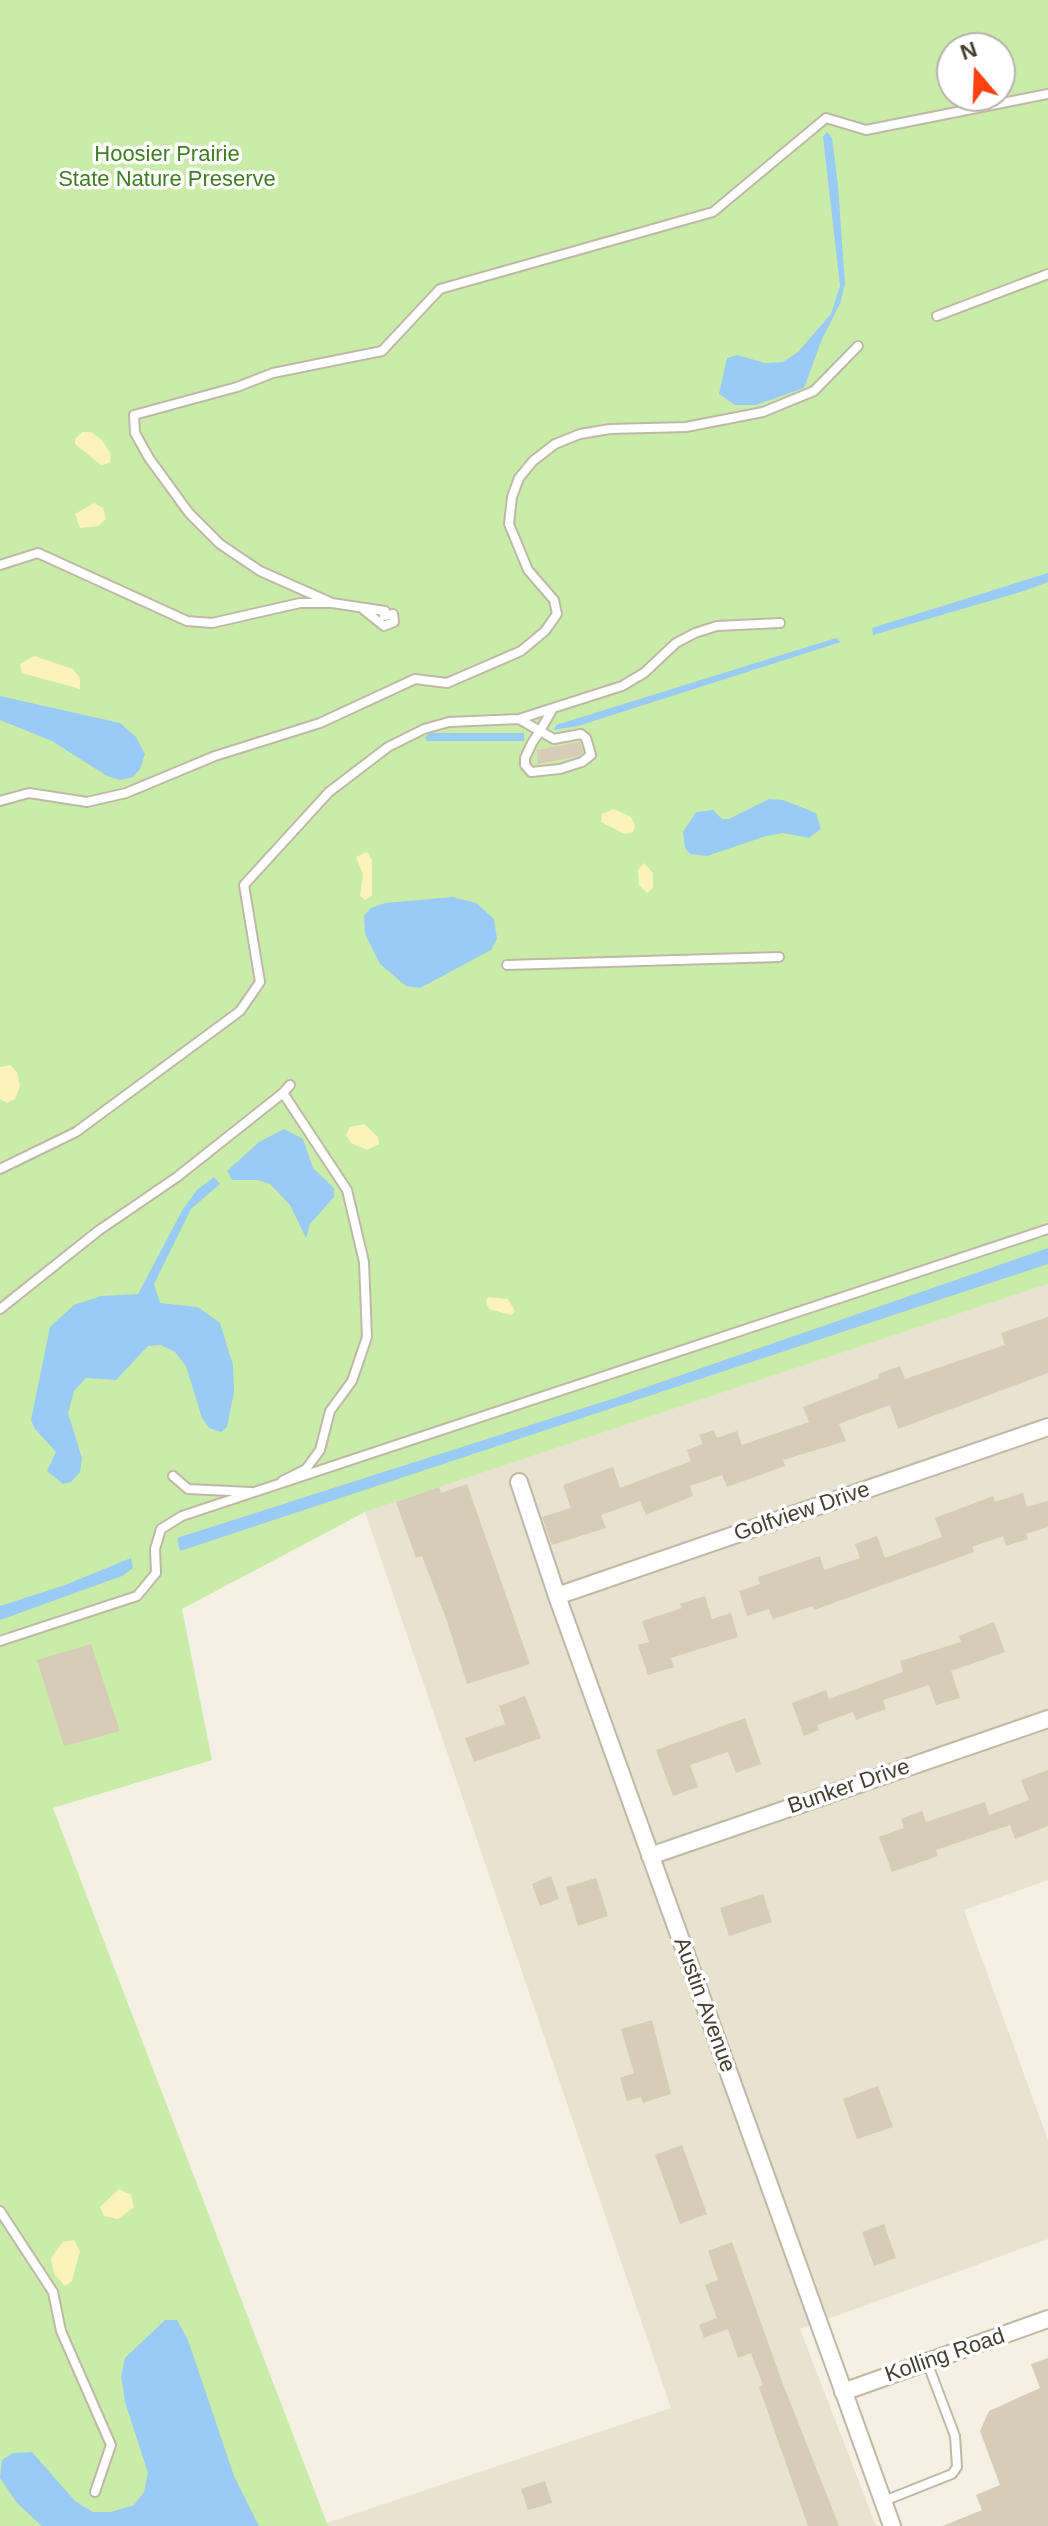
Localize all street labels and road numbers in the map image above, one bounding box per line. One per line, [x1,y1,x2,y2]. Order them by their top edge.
street label: Golfview Drive [731,1476,873,1548]
street label: Bunker Drive [785,1754,913,1820]
street label: Austin Avenue [667,1934,741,2076]
street label: Kolling Road [882,2323,1008,2389]

